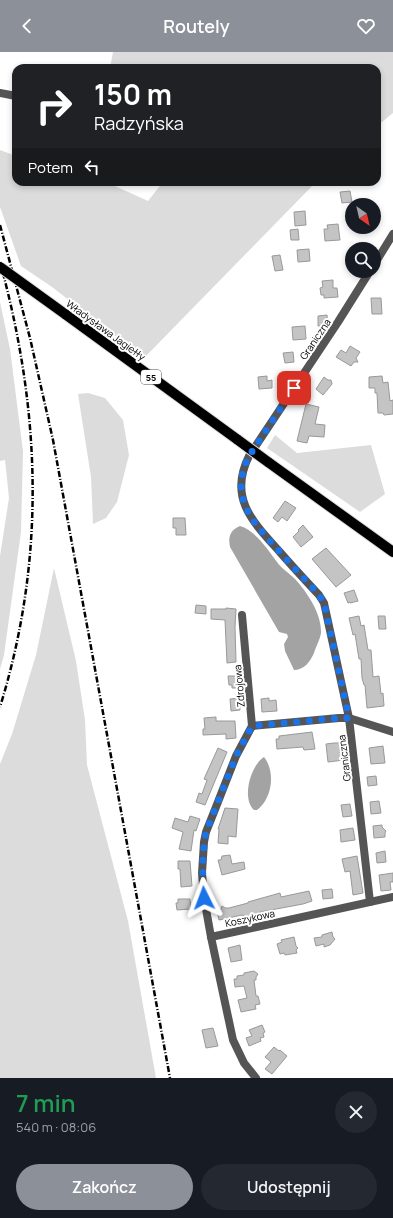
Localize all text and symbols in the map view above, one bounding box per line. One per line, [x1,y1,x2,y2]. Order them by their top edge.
text: Routely [163,14,230,38]
icon: back [16,15,38,37]
icon: heart [355,15,377,37]
text: 150 m [94,75,172,113]
icon: right [28,80,80,132]
text: Radzyńska [94,111,184,135]
icon: left [81,156,103,178]
text: Potem [28,157,73,178]
north arrow [345,198,381,234]
map controls [345,198,381,278]
button: search [345,242,381,278]
street label: Władysława Jagiełły [63,296,149,364]
street label: Graniczna [296,316,334,362]
road number: 55 [141,370,161,384]
pin [277,371,311,405]
icon: arrive [283,377,305,399]
street label: Zdrojowa [230,664,248,708]
street label: Graniczna [334,734,354,782]
position arrow [183,877,225,919]
street label: Koszykowa [224,906,276,930]
text: 7 min [16,1086,76,1119]
button: close [335,1091,377,1133]
text: 540 m · 08:06 [16,1118,96,1136]
button: Zakończ [16,1164,193,1210]
button: Udostępnij [201,1164,377,1210]

